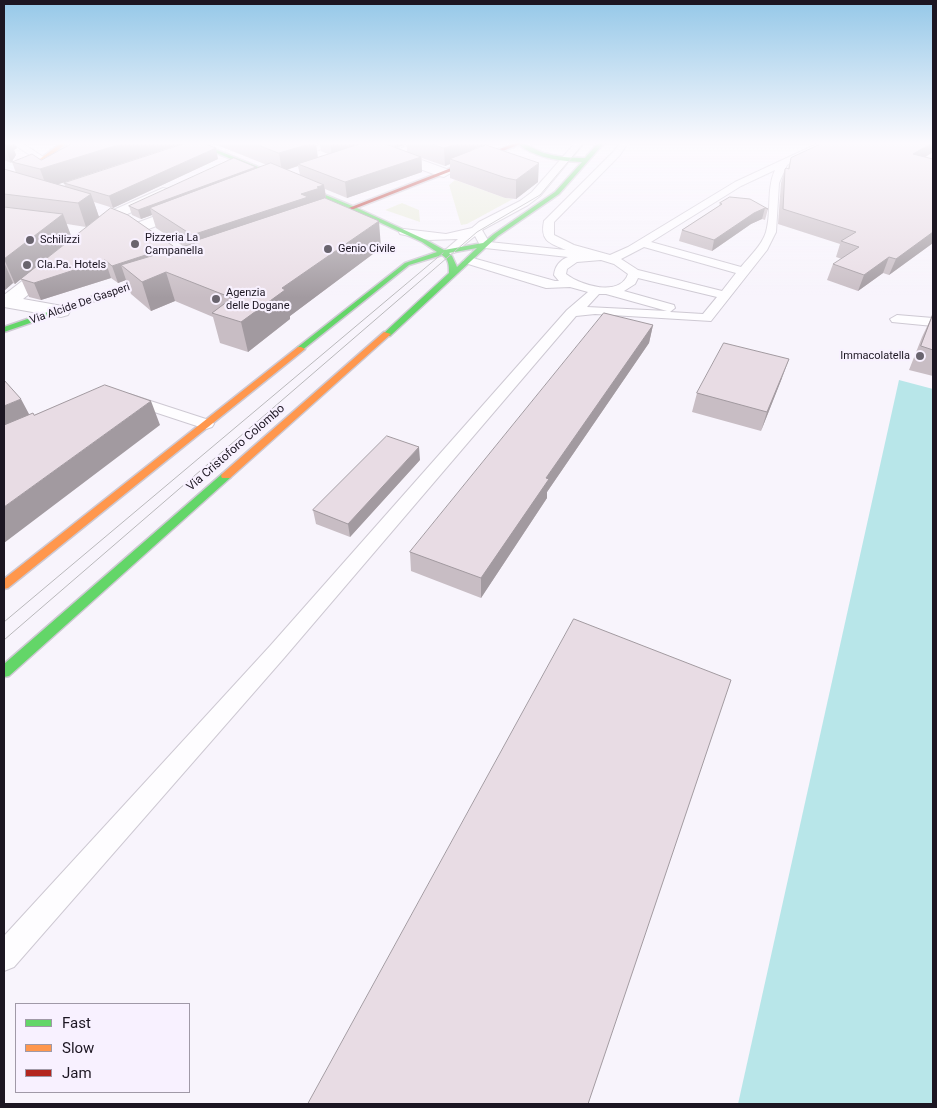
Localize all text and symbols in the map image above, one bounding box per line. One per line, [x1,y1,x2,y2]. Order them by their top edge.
place label: Pizzeria La Campanella [145,231,203,257]
place label: Schilizzi [40,233,80,247]
marker: Schilizzi [24,234,36,246]
marker: Pizzeria La Campanella [129,238,141,250]
place label: Genio Civile [338,242,395,256]
marker: Genio Civile [322,243,334,255]
place label: Cla.Pa. Hotels [37,258,106,272]
marker: Cla.Pa. Hotels [21,259,33,271]
street label: Via Alcide De Gasperi [28,281,132,327]
place label: Agenzia delle Dogane [226,286,290,312]
marker: Agenzia delle Dogane [210,293,222,305]
place label: Immacolatella [840,349,910,363]
marker: Immacolatella [914,350,926,362]
street label: Via Cristoforo Colombo [184,402,288,494]
legend [15,1003,190,1093]
text: Fast [62,1014,91,1032]
text: Slow [62,1039,94,1057]
text: Jam [62,1064,92,1082]

